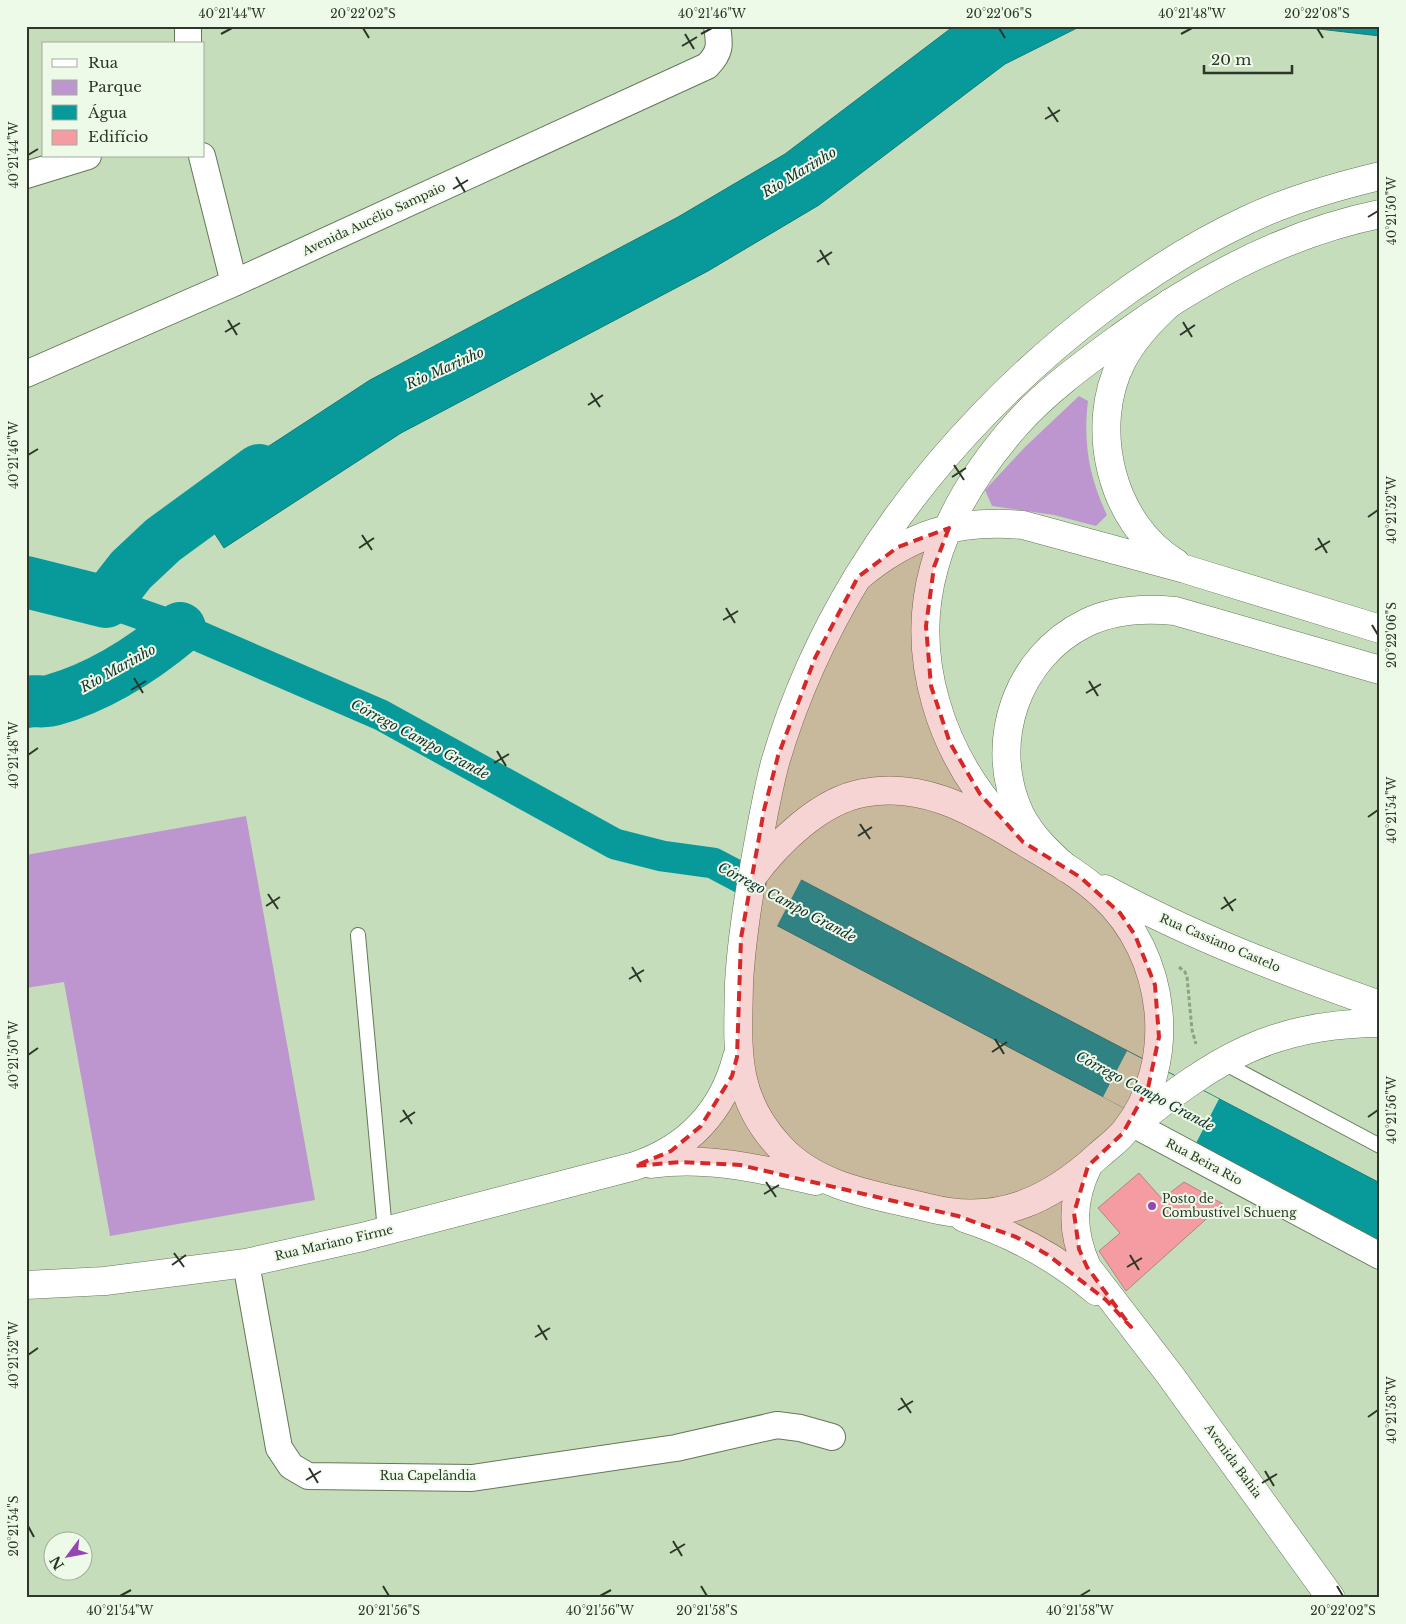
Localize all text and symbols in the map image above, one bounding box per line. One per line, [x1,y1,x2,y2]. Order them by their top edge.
text: 40°21'44"W [199,6,266,21]
text: 20°22'02"S [330,6,396,21]
text: 40°21'46"W [678,6,747,21]
text: 20°22'06"S [966,6,1032,21]
text: 40°21'48"W [1158,6,1227,21]
text: 20°22'08"S [1284,6,1350,21]
legend [42,42,205,158]
scale bar [1204,42,1291,74]
text: 20 m [1211,50,1251,69]
text: Rua [88,53,119,72]
text: Parque [88,77,142,96]
text: Água [87,103,128,122]
text: 40°21'44"W [6,121,21,188]
text: Edifício [88,127,149,146]
water label: Rio Marinho [758,143,839,202]
text: 40°21'50"W [1384,176,1399,245]
street label: Avenida Aucélio Sampaio [299,179,448,259]
water label: Rio Marinho [402,343,487,394]
text: 40°21'46"W [6,420,21,489]
text: 40°21'52"W [1384,475,1399,544]
text: 20°22'06"S [1384,602,1399,668]
water label: Rio Marinho [76,640,159,697]
water label: Córrego Campo Grande [348,695,493,783]
text: 40°21'48"W [6,720,21,789]
text: 40°21'54"W [1384,776,1399,843]
water label: Córrego Campo Grande [715,858,860,946]
street label: Rua Cassiano Castelo [1158,910,1283,975]
text: 40°21'50"W [6,1020,21,1089]
water label: Córrego Campo Grande [1073,1047,1218,1135]
text: 40°21'56"W [1384,1075,1399,1144]
street label: Rua Beira Rio [1163,1135,1245,1188]
place label: Posto de Combustível Schueng [1162,1191,1297,1220]
marker: Posto de Combustível Schueng [1146,1200,1158,1212]
street label: Rua Mariano Firme [273,1222,395,1263]
text: 40°21'52"W [6,1320,21,1389]
text: 40°21'58"W [1384,1375,1399,1444]
street label: Avenida Bahia [1201,1420,1265,1501]
street label: Rua Capelândia [380,1468,477,1483]
text: 20°21'54"S [6,1495,21,1556]
north arrow [42,1532,92,1582]
text: N [46,1553,68,1573]
text: 40°21'54"W [87,1603,154,1618]
text: 20°21'56"S [358,1603,420,1618]
text: 40°21'56"W [566,1603,635,1618]
text: 20°21'58"S [676,1603,738,1618]
text: 40°21'58"W [1046,1603,1115,1618]
text: 20°22'02"S [1310,1603,1376,1618]

